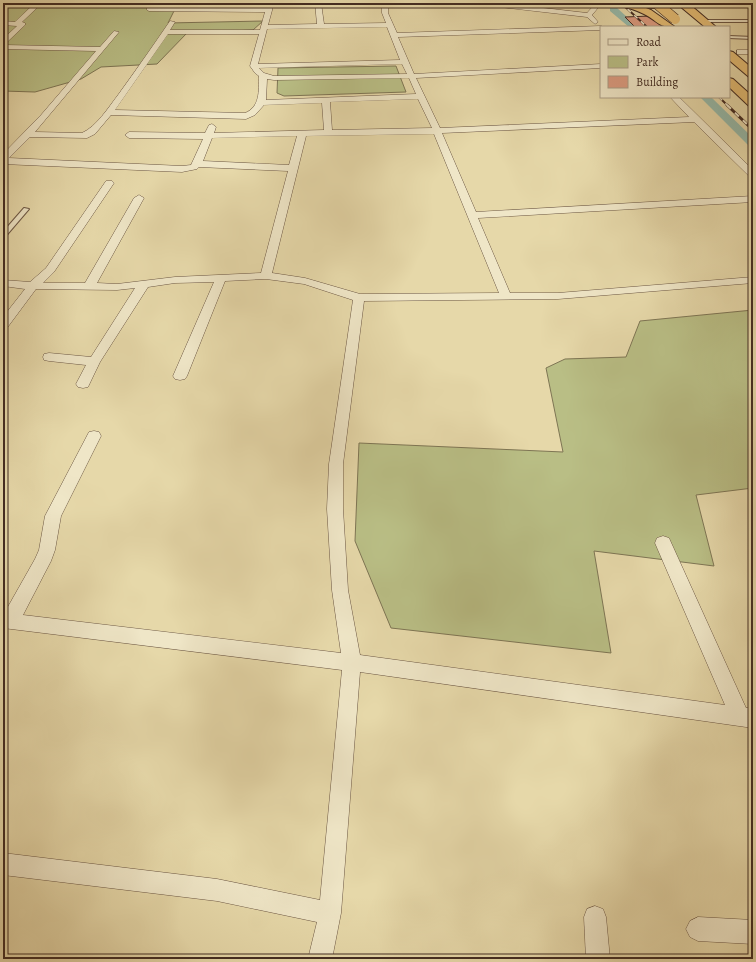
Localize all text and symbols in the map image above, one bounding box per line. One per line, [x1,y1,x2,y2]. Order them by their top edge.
legend [600,26,730,98]
text: Road [636,34,662,50]
text: Park [636,54,659,70]
text: Building [636,74,678,90]

